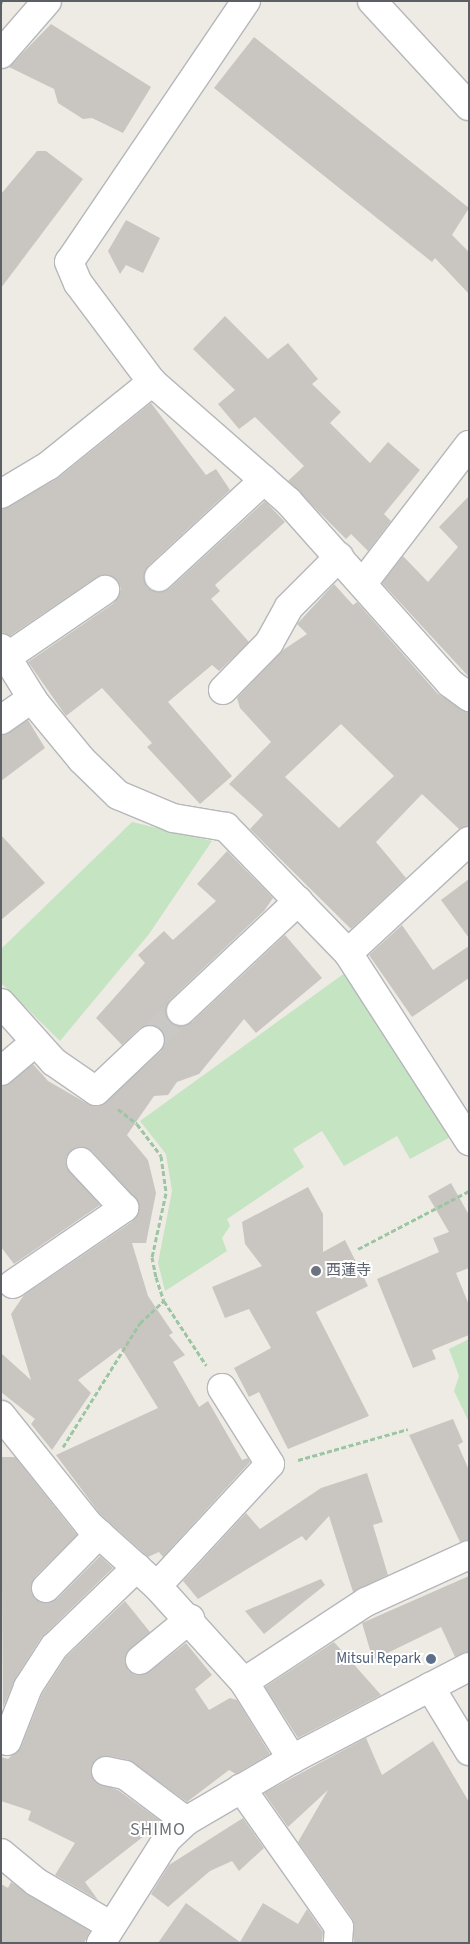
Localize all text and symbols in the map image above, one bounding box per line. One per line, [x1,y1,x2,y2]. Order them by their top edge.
place label: 西蓮寺 [326,1262,371,1280]
marker: 西蓮寺 [310,1265,322,1277]
place label: Mitsui Repark [336,1650,421,1668]
marker: Mitsui Repark [425,1653,437,1665]
district label: SHIMO [129,1819,187,1841]

